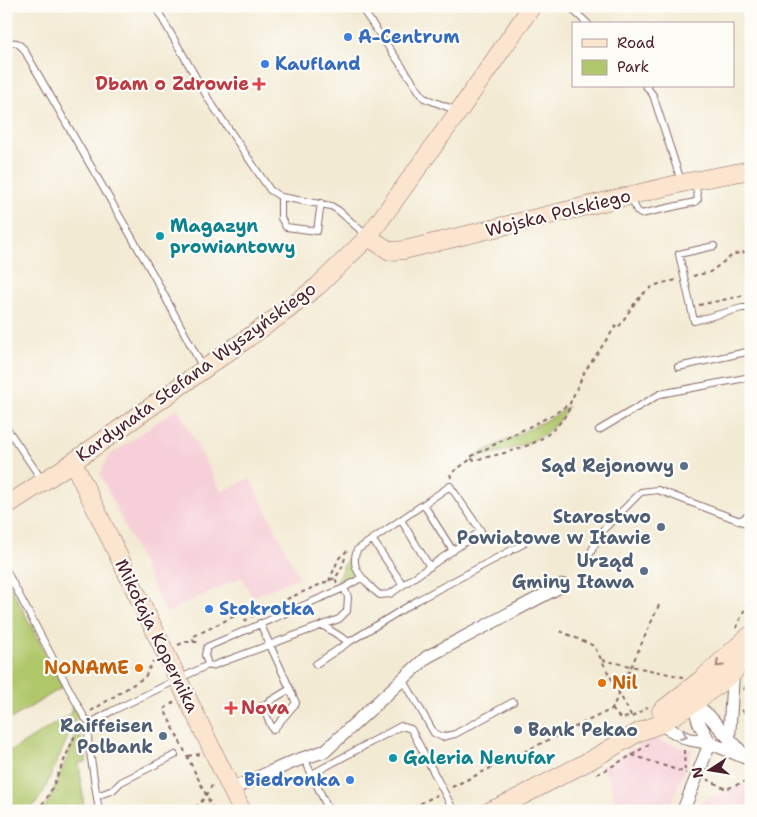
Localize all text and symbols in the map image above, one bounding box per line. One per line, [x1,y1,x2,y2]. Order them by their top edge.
legend [572,22,734,88]
place label: A-Centrum [358,25,460,49]
marker: A-Centrum [342,31,354,43]
text: Road [617,33,655,53]
place label: Kaufland [275,52,361,76]
text: Park [617,57,649,77]
marker: Kaufland [259,58,271,70]
place label: Dbam o Zdrowie [95,72,249,96]
marker: Dbam o Zdrowie [253,78,265,90]
street label: Wojska Polskiego [483,183,633,243]
place label: Magazyn prowiantowy [170,214,295,259]
marker: Magazyn prowiantowy [154,230,166,242]
street label: Kardynała Stefana Wyszyńskiego [71,277,321,467]
place label: Sąd Rejonowy [541,454,674,478]
marker: Sąd Rejonowy [678,460,690,472]
place label: Starostwo Powiatowe w Iławie [457,505,651,550]
marker: Starostwo Powiatowe w Iławie [655,521,667,533]
place label: Urząd Gminy Iława [512,549,635,594]
street label: Mikołaja Kopernika [109,555,205,717]
marker: Urząd Gminy Iława [638,565,650,577]
place label: Stokrotka [219,597,315,621]
marker: Stokrotka [203,603,215,615]
place label: NONAME [44,656,129,680]
one-way arrow [716,658,725,667]
marker: NONAME [133,662,145,674]
place label: Nil [612,671,638,695]
marker: Nil [596,677,608,689]
place label: Nova [241,696,290,720]
marker: Nova [225,702,237,714]
place label: Raiffeisen Polbank [60,714,153,759]
place label: Bank Pekao [528,718,638,742]
marker: Bank Pekao [512,724,524,736]
marker: Raiffeisen Polbank [157,730,169,742]
one-way arrow [679,730,688,741]
north arrow [684,744,734,794]
place label: Galeria Nenufar [403,746,556,770]
marker: Galeria Nenufar [387,752,399,764]
text: N [687,765,707,780]
place label: Biedronka [244,768,341,792]
marker: Biedronka [344,774,356,786]

